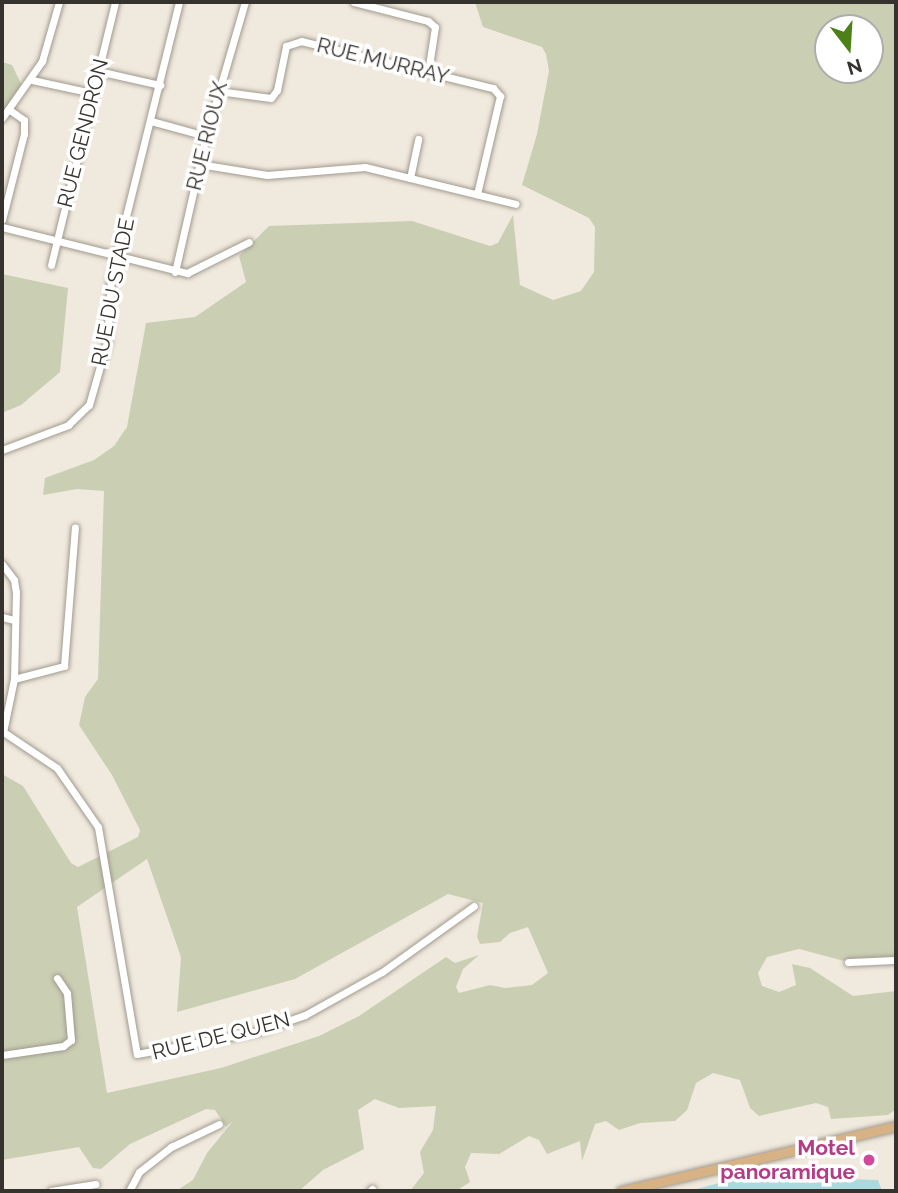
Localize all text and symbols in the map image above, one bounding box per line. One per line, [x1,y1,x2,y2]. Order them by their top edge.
north arrow [814,14,884,84]
street label: RUE MURRAY [314,32,452,90]
text: N [844,55,865,80]
street label: RUE GENDRON [52,56,114,210]
street label: RUE RIOUX [181,79,233,193]
street label: RUE DU STADE [86,216,140,368]
street label: RUE DE QUEN [149,1007,293,1065]
place label: Motel panoramique [720,1135,855,1185]
marker: Motel panoramique [861,1152,877,1168]

